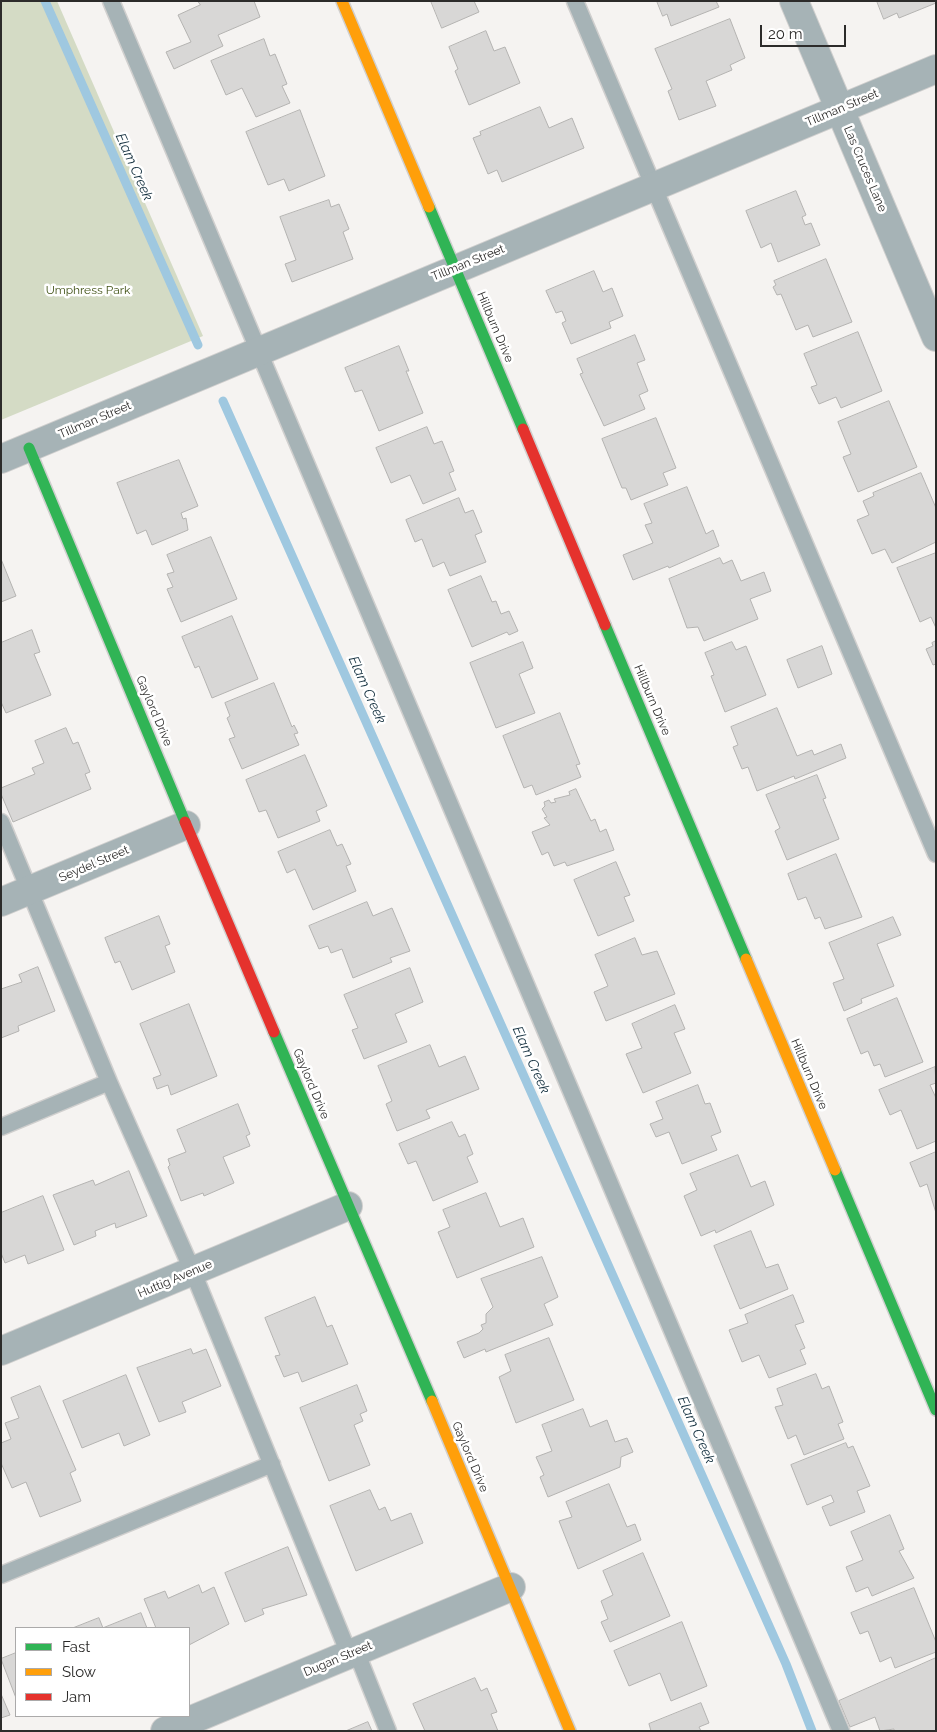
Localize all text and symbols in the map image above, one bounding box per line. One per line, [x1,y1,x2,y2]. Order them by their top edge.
scale bar [762,15,848,47]
text: 20 m [768,25,803,43]
street label: Tillman Street [804,86,880,130]
street label: Las Cruces Lane [840,124,890,214]
water label: Elam Creek [112,131,156,203]
street label: Tillman Street [429,242,507,284]
park label: Umphress Park [46,283,130,297]
street label: Hillburn Drive [474,289,516,365]
street label: Tillman Street [57,398,133,442]
water label: Elam Creek [345,654,389,726]
street label: Hillburn Drive [631,662,673,738]
street label: Gaylord Drive [133,674,175,748]
street label: Seydel Street [57,843,131,885]
water label: Elam Creek [509,1024,553,1096]
street label: Hillburn Drive [788,1036,830,1112]
street label: Gaylord Drive [290,1047,332,1121]
street label: Huttig Avenue [136,1257,214,1301]
water label: Elam Creek [674,1394,718,1466]
street label: Gaylord Drive [449,1420,491,1494]
legend [15,1627,190,1717]
text: Fast [62,1638,90,1656]
street label: Dugan Street [302,1638,374,1680]
text: Slow [62,1663,96,1681]
text: Jam [62,1688,91,1706]

